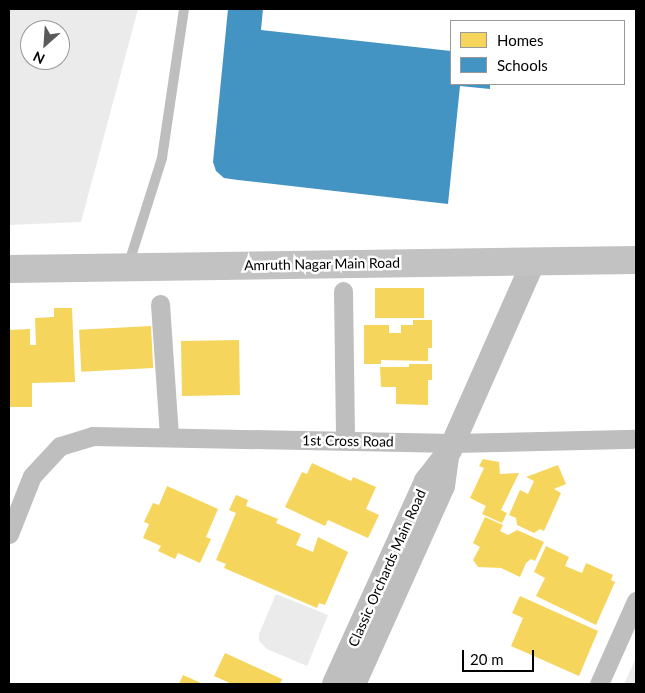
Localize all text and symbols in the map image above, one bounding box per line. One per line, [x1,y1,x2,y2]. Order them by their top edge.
north arrow [20,20,70,70]
legend [450,20,625,85]
text: Homes [497,31,543,49]
text: N [30,48,47,68]
text: Schools [497,56,548,74]
street label: Amruth Nagar Main Road [244,254,400,274]
street label: 1st Cross Road [302,432,394,450]
street label: Classic Orchards Main Road [345,487,429,649]
scale bar [465,640,538,672]
text: 20 m [470,650,504,668]

